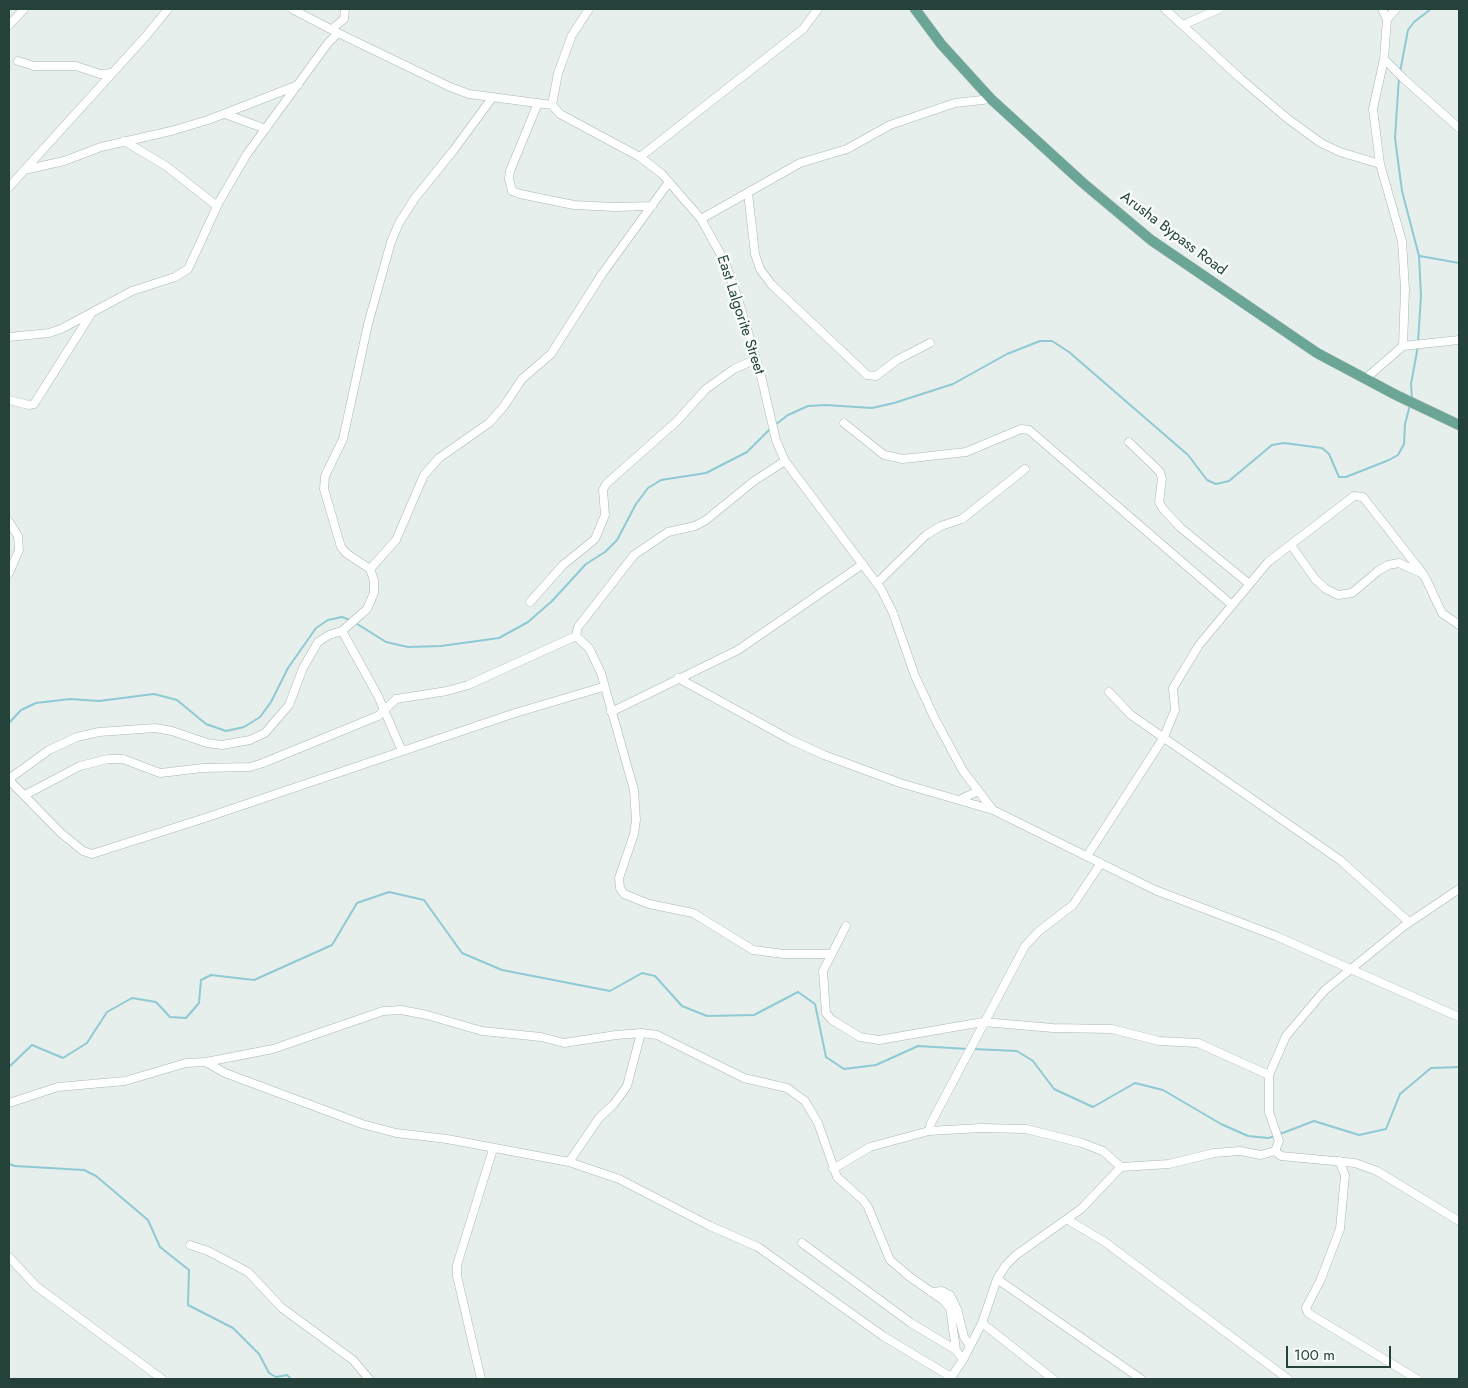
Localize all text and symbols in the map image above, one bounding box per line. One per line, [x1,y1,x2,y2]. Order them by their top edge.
street label: Arusha Bypass Road [1116,188,1230,280]
street label: East Lalgorite Street [712,253,768,377]
scale bar [1288,1336,1393,1368]
text: 100 m [1294,1344,1335,1366]

